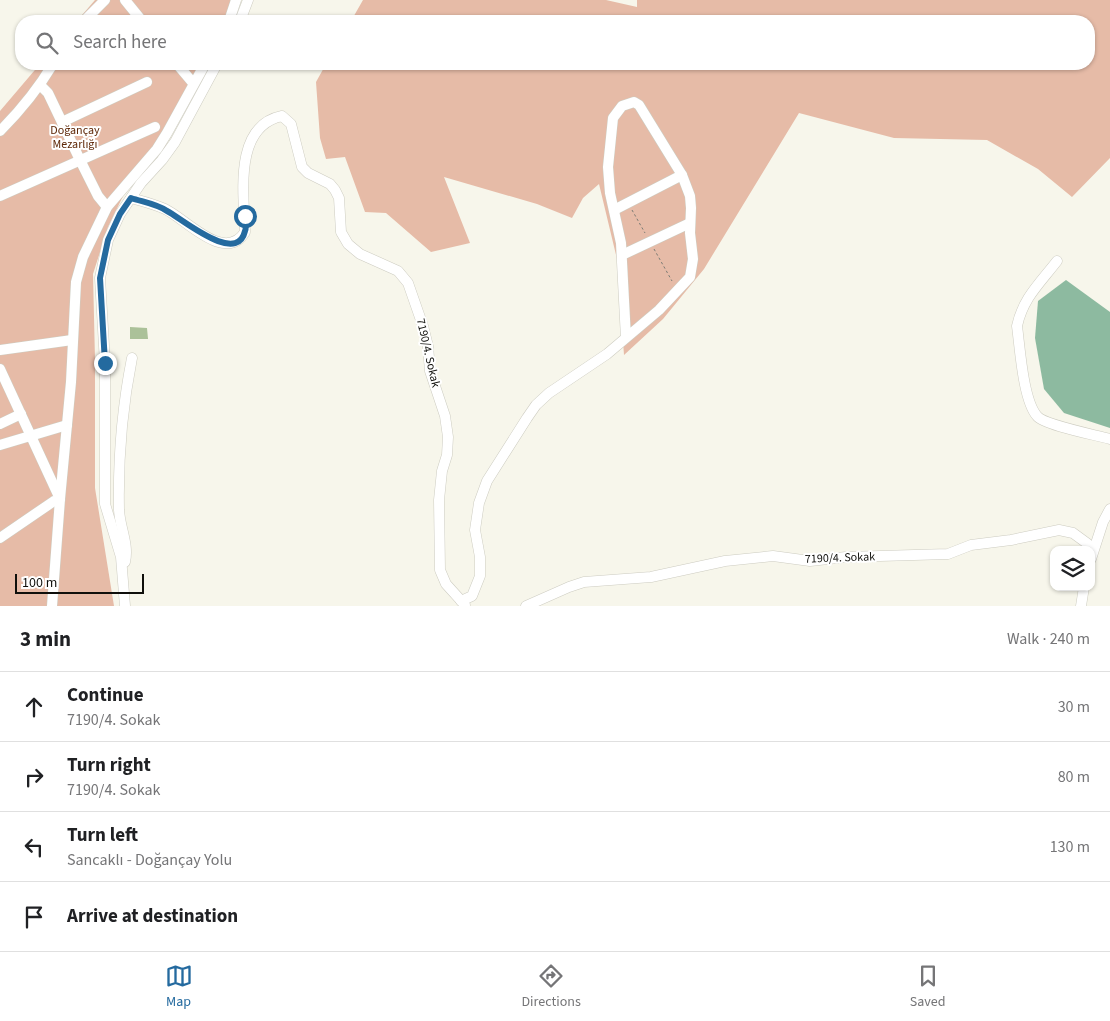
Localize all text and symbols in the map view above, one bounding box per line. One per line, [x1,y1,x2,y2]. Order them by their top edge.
search box [15,15,1095,70]
icon: search [33,29,61,57]
text: Search here [73,29,167,56]
park label: Doğançay Mezarlığı [50,122,100,153]
route start [234,205,257,228]
street label: 7190/4. Sokak [412,317,444,389]
route end [94,352,117,375]
map controls [1050,546,1095,591]
button: layers [1050,546,1095,591]
street label: 7190/4. Sokak [805,548,875,568]
scale bar [15,571,144,594]
text: 100 m [22,573,57,593]
text: 3 min [20,624,71,654]
text: Walk · 240 m [1007,628,1090,650]
text: Continue [67,682,144,709]
icon: ahead [20,693,48,721]
text: 30 m [1058,696,1090,718]
text: 7190/4. Sokak [67,709,161,731]
text: Turn right [67,752,151,779]
icon: right [20,763,48,791]
text: 80 m [1058,766,1090,788]
text: 7190/4. Sokak [67,779,161,801]
text: Turn left [67,822,138,849]
icon: left [20,833,48,861]
text: 130 m [1050,836,1090,858]
text: Sancaklı - Doğançay Yolu [67,849,232,871]
icon: arrive [20,903,48,931]
text: Arrive at destination [67,903,238,930]
tab: Map [165,962,193,1012]
tab: Directions [522,962,581,1012]
tab: Saved [910,962,945,1012]

